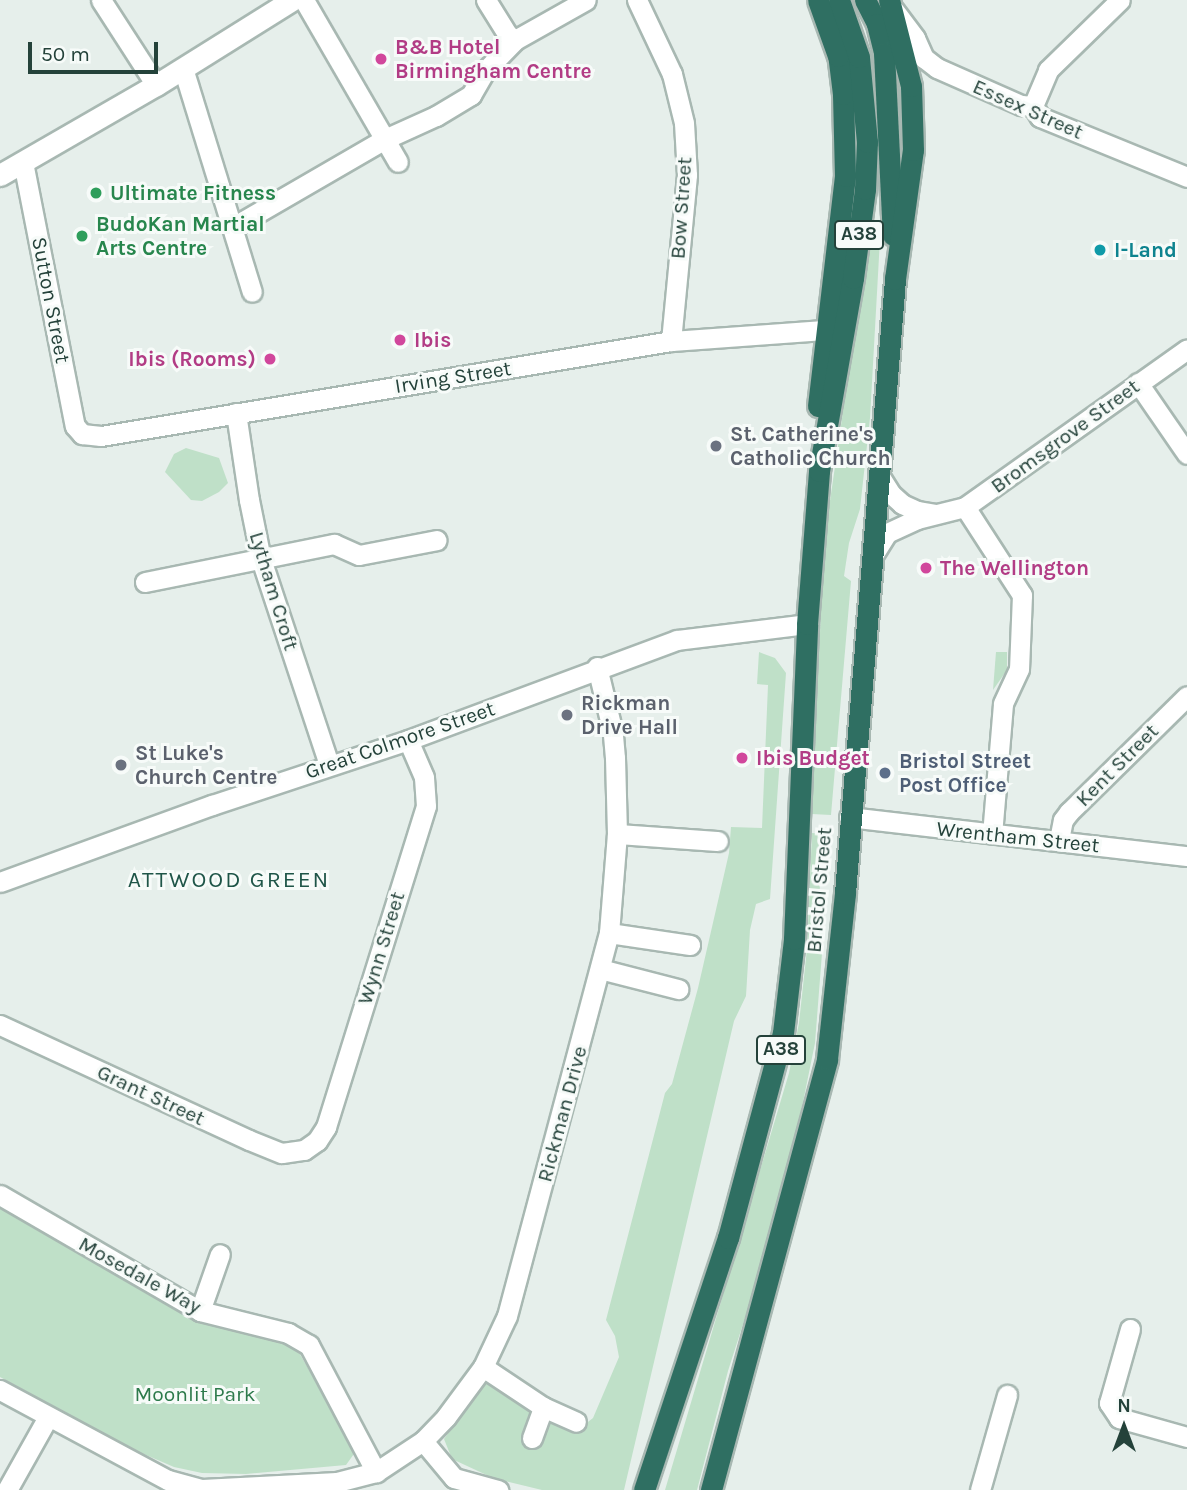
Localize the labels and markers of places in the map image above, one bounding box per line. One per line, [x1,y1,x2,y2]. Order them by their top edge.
place label: B&B Hotel Birmingham Centre [395,34,592,84]
marker: B&B Hotel Birmingham Centre [373,51,389,67]
place label: Ultimate Fitness [110,180,276,206]
marker: Ultimate Fitness [88,185,104,201]
place label: BudoKan Martial Arts Centre [96,211,265,261]
marker: BudoKan Martial Arts Centre [74,228,90,244]
place label: I-Land [1114,237,1177,263]
marker: I-Land [1092,242,1108,258]
place label: Ibis [414,327,451,353]
marker: Ibis [392,332,408,348]
place label: Ibis (Rooms) [128,346,256,372]
marker: Ibis (Rooms) [262,351,278,367]
place label: St. Catherine's Catholic Church [730,421,891,471]
marker: St. Catherine's Catholic Church [708,438,724,454]
place label: The Wellington [940,555,1089,581]
marker: The Wellington [918,560,934,576]
place label: Rickman Drive Hall [581,690,678,740]
marker: Rickman Drive Hall [559,707,575,723]
place label: St Luke's Church Centre [135,740,277,790]
place label: Ibis Budget [756,745,870,771]
place label: Bristol Street Post Office [899,748,1031,798]
marker: Ibis Budget [734,750,750,766]
marker: St Luke's Church Centre [113,757,129,773]
marker: Bristol Street Post Office [877,765,893,781]

